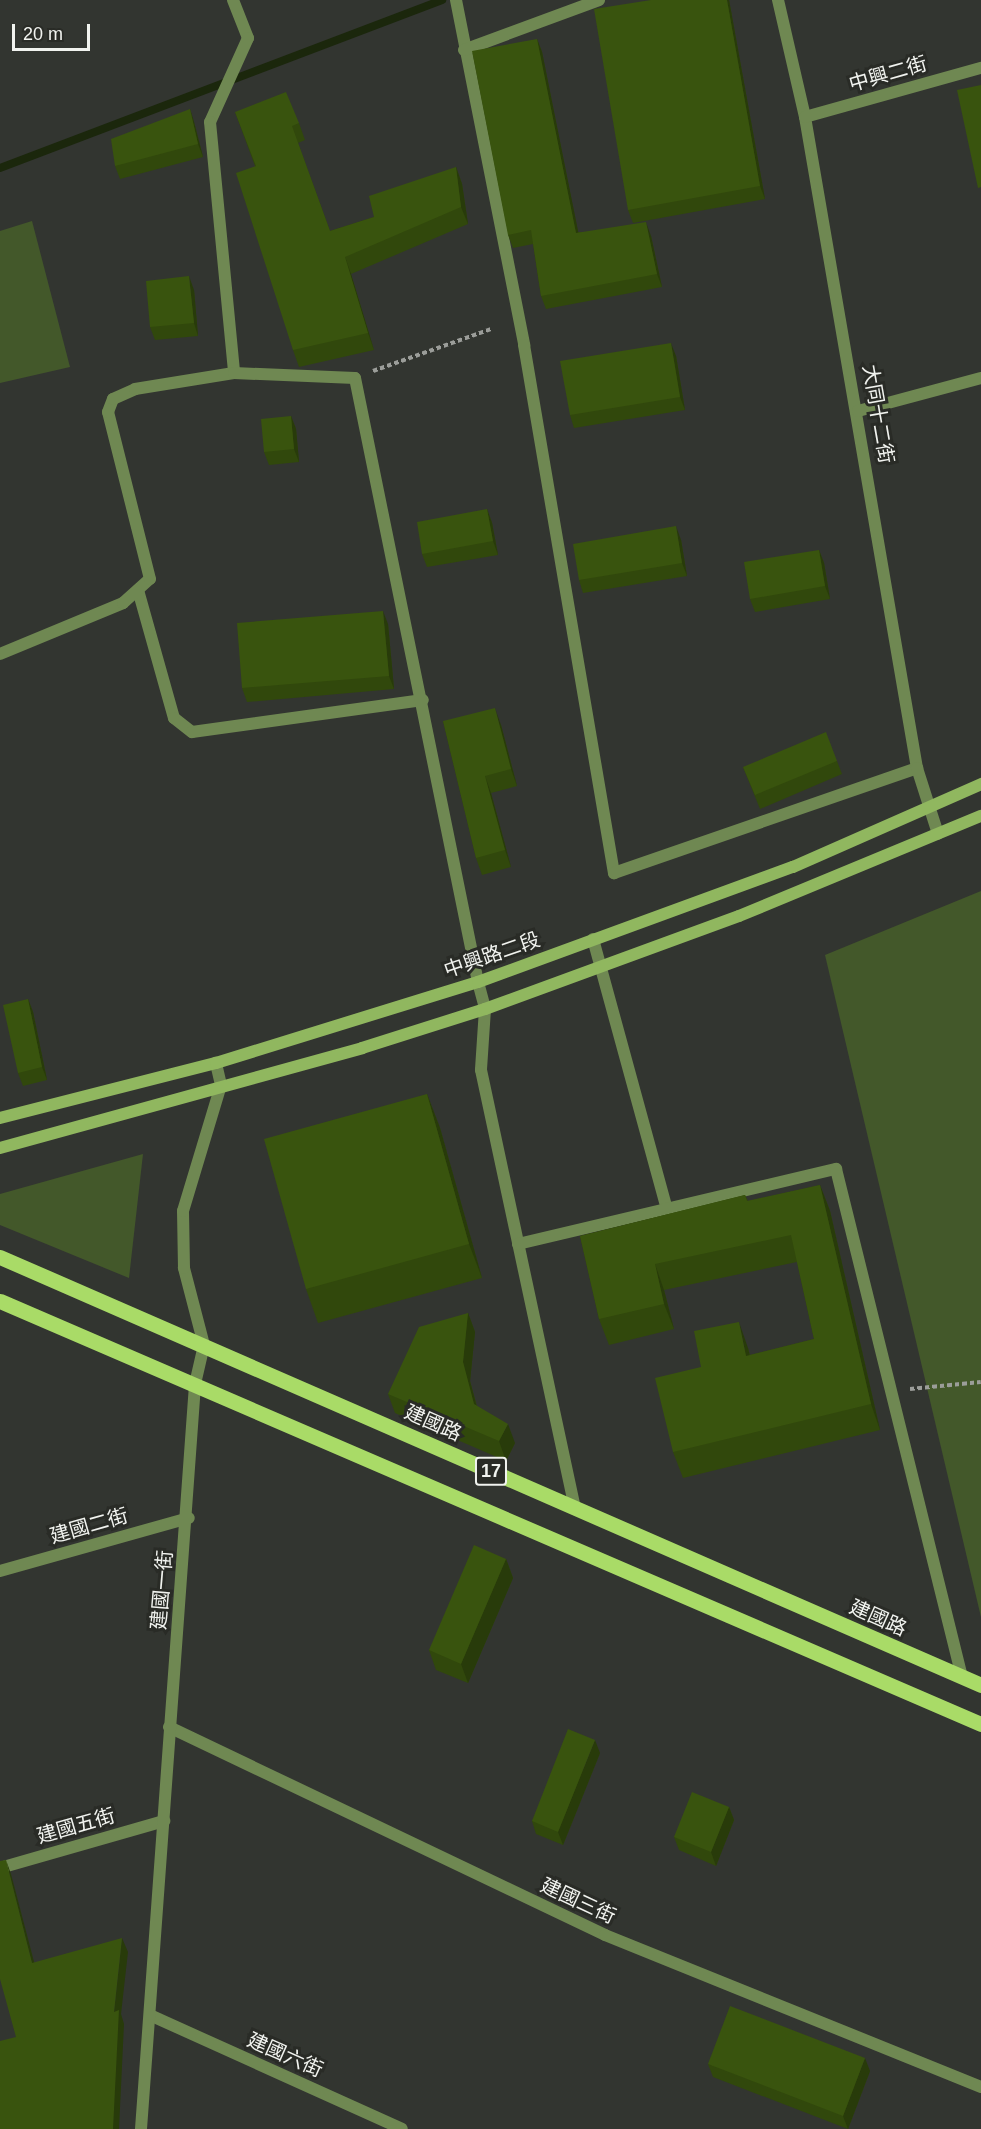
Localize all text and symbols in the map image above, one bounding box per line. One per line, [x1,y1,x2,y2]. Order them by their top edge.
scale bar [15,12,93,50]
text: 20 m [23,24,63,44]
street label: 中興二街 [846,51,930,97]
street label: 大同十二街 [857,363,899,465]
street label: 中興路二段 [441,927,543,983]
street label: 建國路 [401,1400,465,1446]
road number: 17 [474,1456,508,1486]
street label: 建國二街 [47,1503,131,1549]
street label: 建國一街 [147,1549,177,1631]
street label: 建國路 [846,1595,910,1641]
street label: 建國五街 [34,1803,118,1849]
street label: 建國三街 [537,1873,619,1929]
street label: 建國六街 [244,2028,326,2082]

